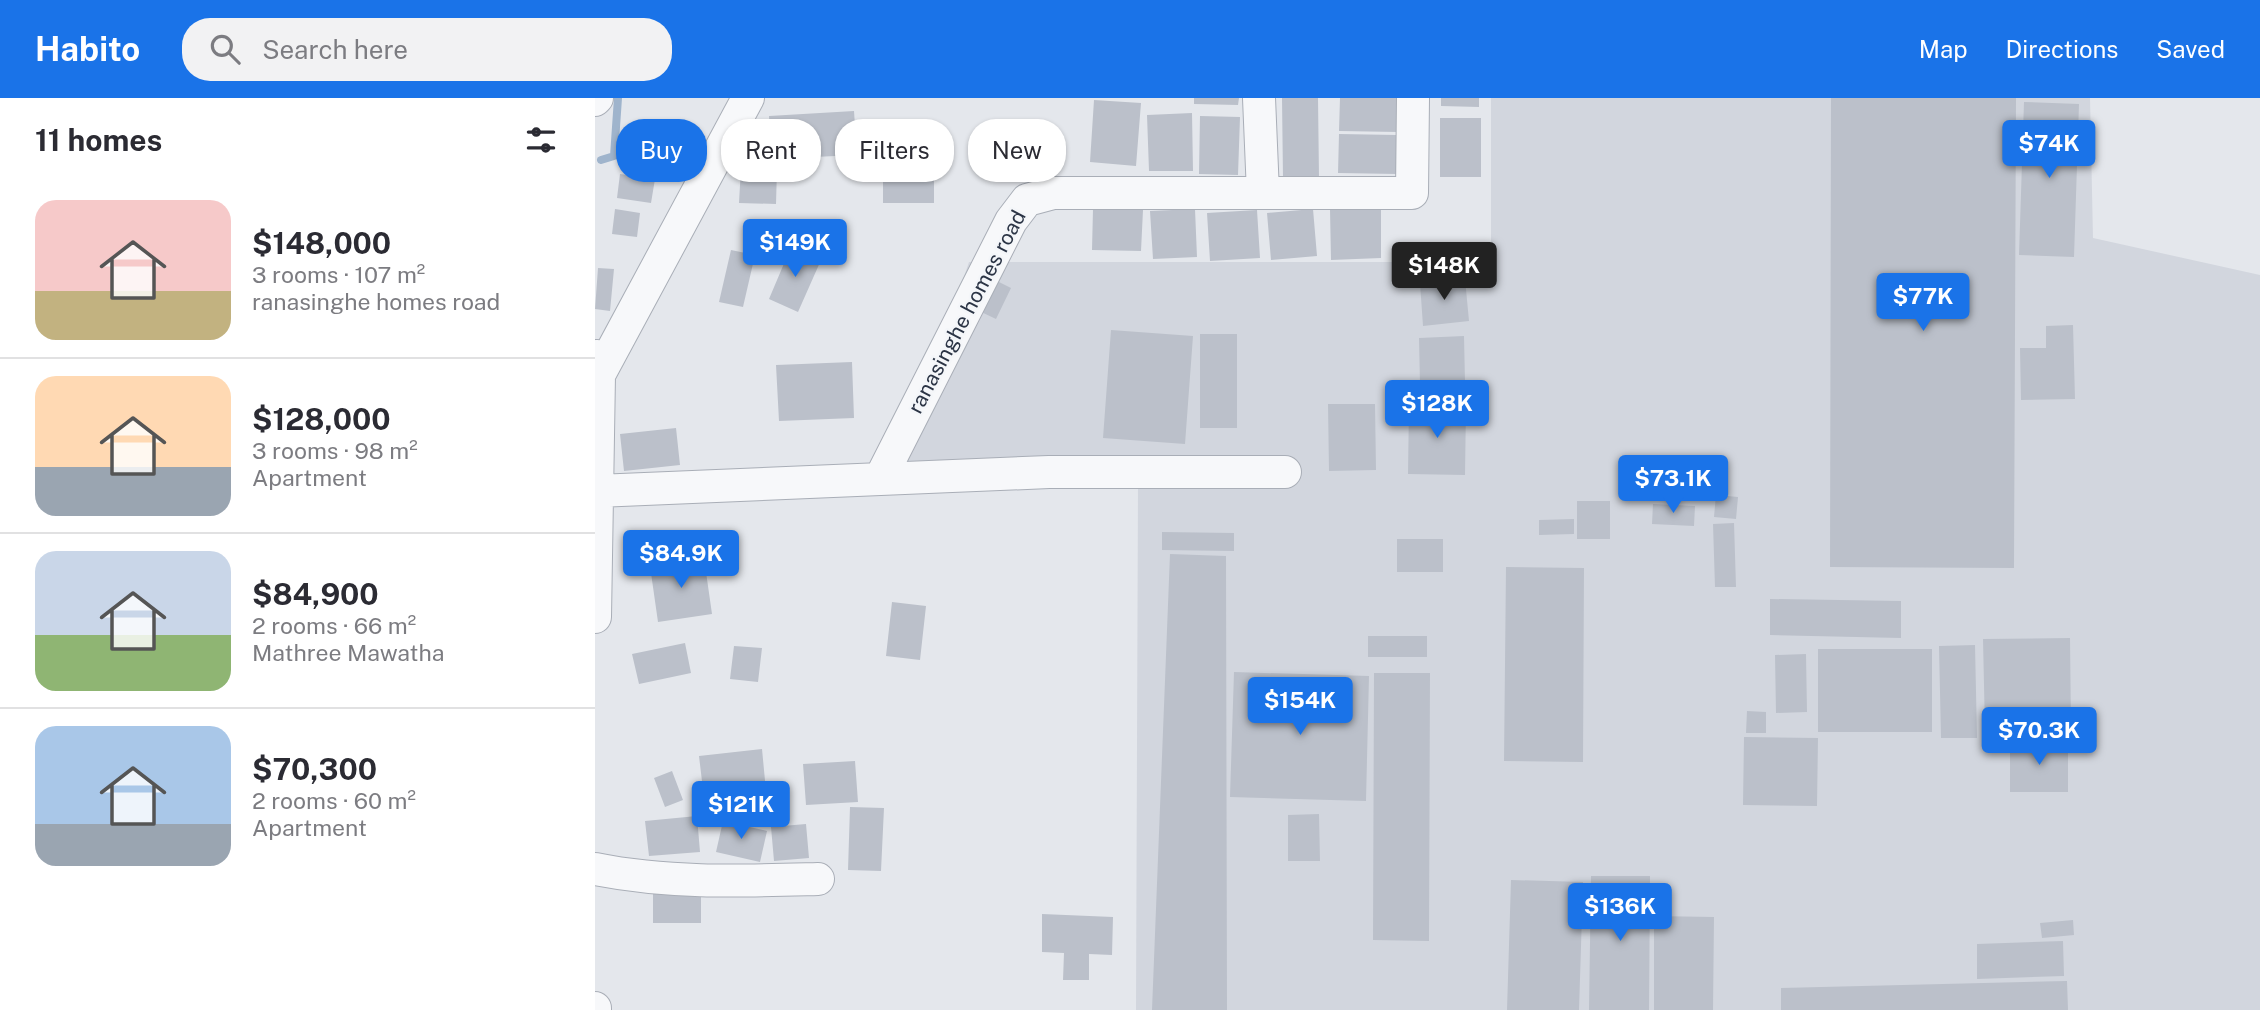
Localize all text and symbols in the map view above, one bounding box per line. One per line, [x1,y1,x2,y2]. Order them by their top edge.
search box [182,18,672,81]
text: Habito [35,30,140,68]
icon: search [206,30,244,68]
text: Search here [262,34,408,65]
text: Map [1919,35,1968,63]
text: Directions [2006,35,2118,63]
text: Saved [2156,35,2225,63]
chip: Buy [616,119,707,182]
chip: Rent [721,119,821,182]
chip: Filters [835,119,954,182]
chip: New [968,119,1066,182]
pin: $74K [2008,120,2090,180]
icon: filters [522,121,560,159]
text: 11 homes [35,122,162,158]
text: $74K [2018,129,2080,156]
street label: ranasinghe homes road [902,206,1031,418]
pin: $149K [746,220,844,279]
text: $148,000 [252,225,391,261]
icon: home [91,228,175,312]
text: $149K [759,228,831,255]
pin: $148K [1395,242,1493,302]
text: $148K [1408,251,1480,278]
text: 3 rooms · 107 m² [252,261,425,288]
pin: $77K [1882,274,1964,333]
text: $77K [1892,282,1954,309]
text: ranasinghe homes road [252,288,500,315]
pin: $128K [1388,380,1486,440]
text: $128K [1401,389,1473,416]
text: $128,000 [252,401,391,437]
icon: home [91,404,175,488]
text: 3 rooms · 98 m² [252,437,418,464]
pin: $73.1K [1616,456,1730,515]
text: Apartment [252,464,367,491]
text: $73.1K [1634,464,1712,491]
pin: $84.9K [624,531,738,590]
text: $84.9K [639,539,723,566]
text: $84,900 [252,576,379,612]
icon: home [91,579,175,663]
text: 2 rooms · 66 m² [252,612,416,639]
text: Mathree Mawatha [252,639,444,666]
pin: $154K [1251,678,1349,737]
text: $154K [1264,686,1336,713]
pin: $70.3K [1982,708,2096,767]
text: $70.3K [1998,716,2080,743]
text: $70,300 [252,751,377,787]
icon: home [91,754,175,838]
pin: $121K [692,782,790,841]
text: 2 rooms · 60 m² [252,787,416,814]
text: $121K [708,790,774,817]
text: Apartment [252,814,367,841]
pin: $136K [1571,884,1669,943]
text: $136K [1584,892,1656,919]

